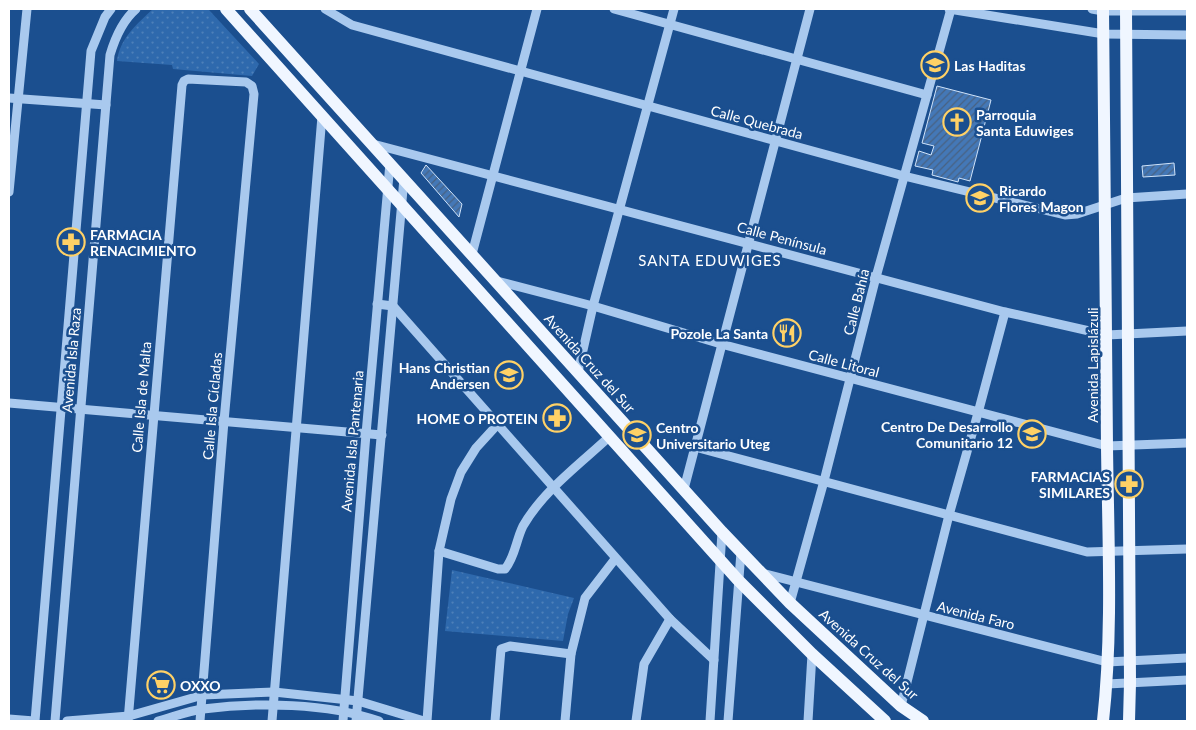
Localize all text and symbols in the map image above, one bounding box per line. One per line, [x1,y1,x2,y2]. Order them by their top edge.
school or university icon: Las Haditas [920,50,950,80]
place label: Las Haditas [954,57,1026,74]
street label: Calle Quebrada [709,102,805,142]
place label: Parroquia Santa Eduwiges [976,106,1074,139]
church icon: Parroquia Santa Eduwiges [942,107,972,137]
place label: Ricardo Flores Magon [999,182,1084,215]
school or university icon: Ricardo Flores Magon [965,183,995,213]
street label: Calle Península [735,218,829,258]
place label: FARMACIA RENACIMIENTO [90,226,196,259]
pharmacy icon: FARMACIA RENACIMIENTO [56,227,86,257]
district label: SANTA EDUWIGES [638,251,782,269]
street label: Calle Bahía [840,267,872,337]
street label: Avenida Isla Raza [58,307,84,413]
street label: Avenida Lapislázuli [1084,307,1101,423]
street label: Avenida Cruz del Sur [541,310,639,416]
restaurant icon: Pozole La Santa [772,318,802,348]
place label: Pozole La Santa [670,325,768,342]
street label: Calle Isla de Malta [128,341,154,453]
street label: Calle Litoral [807,345,881,381]
street label: Calle Isla Cícladas [199,351,225,461]
place label: Hans Christian Andersen [399,359,490,392]
school or university icon: Hans Christian Andersen [494,360,524,390]
street label: Avenida Isla Pantenaria [337,370,367,512]
pharmacy icon: HOME O PROTEIN [542,403,572,433]
place label: HOME O PROTEIN [417,410,538,427]
place label: Centro De Desarrollo Comunitario 12 [881,418,1013,451]
place label: Centro Universitario Uteg [656,419,771,452]
school or university icon: Centro De Desarrollo Comunitario 12 [1017,419,1047,449]
school or university icon: Centro Universitario Uteg [622,420,652,450]
place label: FARMACIAS SIMILARES [1031,468,1110,501]
pharmacy icon: FARMACIAS SIMILARES [1114,469,1144,499]
street label: Avenida Faro [935,597,1017,633]
street label: Avenida Cruz del Sur [816,605,922,703]
supermarket icon: OXXO [146,670,176,700]
place label: OXXO [180,677,221,694]

